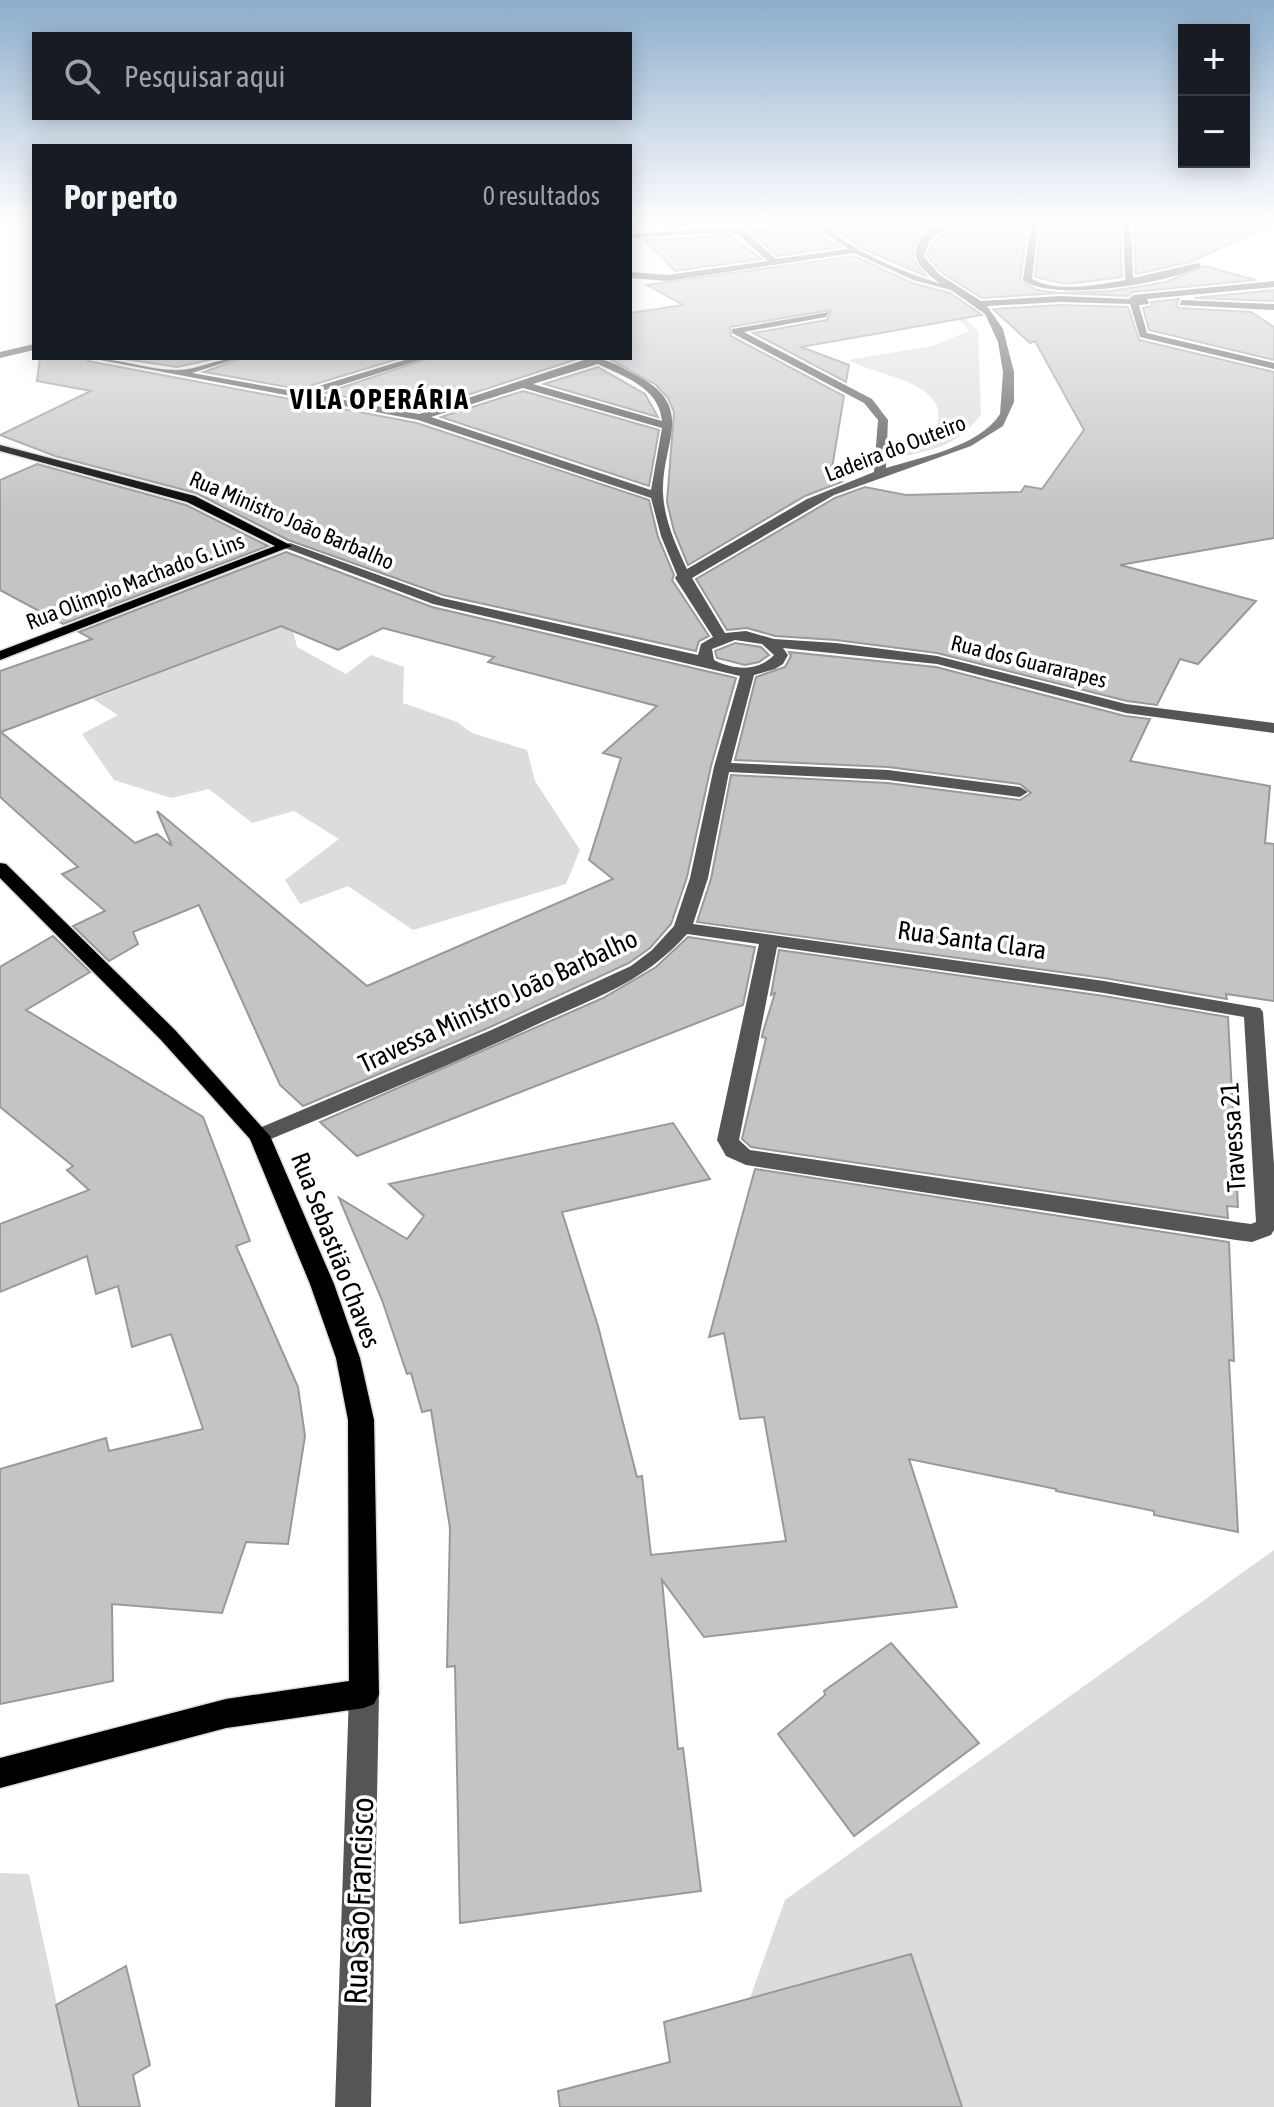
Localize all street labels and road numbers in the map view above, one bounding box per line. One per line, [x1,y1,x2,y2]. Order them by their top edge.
street label: Ladeira do Outeiro [821,409,969,487]
street label: Rua Ministro João Barbalho [186,465,398,575]
street label: Rua Olímpio Machado G. Lins [22,527,248,635]
street label: Rua dos Guararapes [948,629,1110,693]
street label: Rua Santa Clara [896,915,1048,965]
street label: Travessa Ministro João Barbalho [354,923,642,1079]
street label: Travessa 21 [1214,1081,1252,1193]
street label: Rua Sebastião Chaves [285,1148,387,1352]
street label: Rua São Francisco [336,1797,381,2005]

